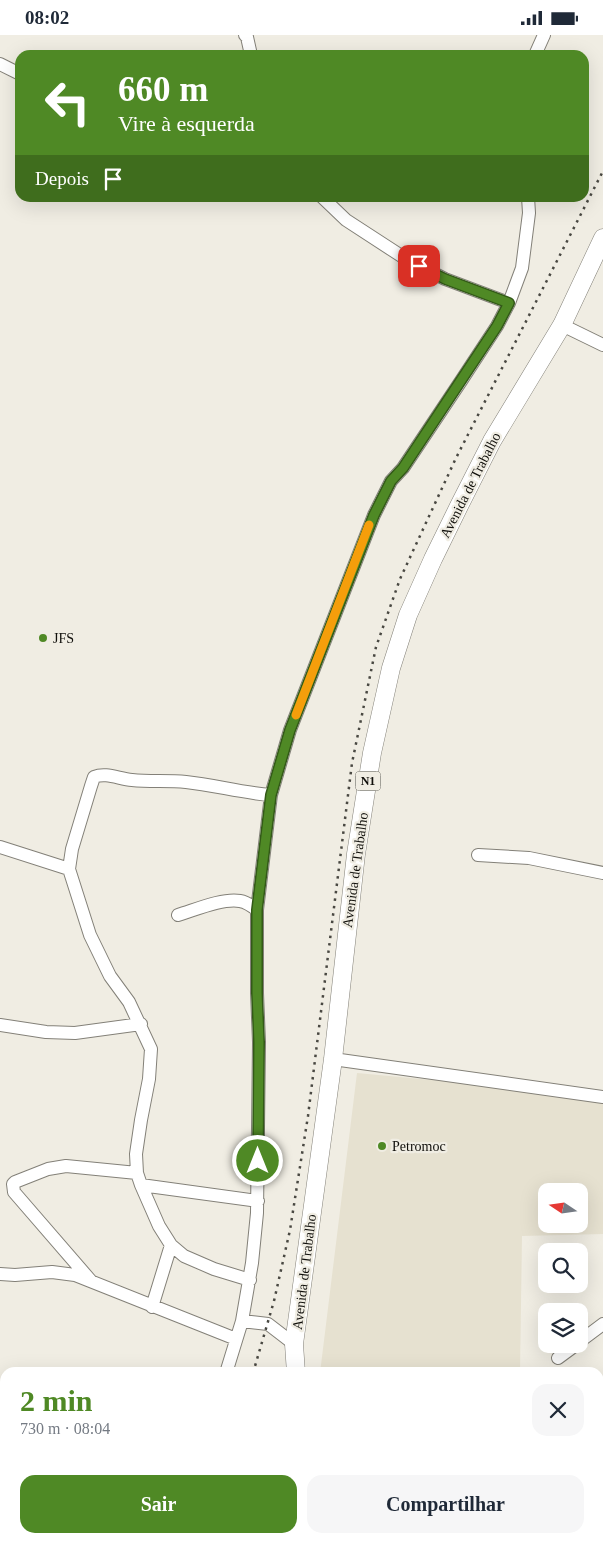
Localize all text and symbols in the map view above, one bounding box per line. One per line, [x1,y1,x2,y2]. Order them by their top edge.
text: 08:02 [25,7,69,28]
icon: left [35,70,100,135]
text: 660 m [118,70,208,109]
text: Vire à esquerda [118,111,255,136]
icon: arrive [99,165,127,193]
text: Depois [35,168,89,189]
pin [398,245,440,287]
icon: arrive [405,252,433,280]
street label: Avenida de Trabalho [437,430,504,540]
place label: JFS [53,631,74,646]
marker: JFS [37,632,49,644]
road number: N1 [356,771,380,791]
street label: Avenida de Trabalho [340,811,371,929]
position arrow [231,1134,283,1186]
place label: Petromoc [392,1139,446,1154]
marker: Petromoc [376,1140,388,1152]
north arrow [538,1183,588,1233]
map controls [538,1183,588,1353]
street label: Avenida de Trabalho [290,1213,319,1331]
button: search [538,1243,588,1293]
button: layers [538,1303,588,1353]
text: 2 min [20,1384,93,1417]
button: close [532,1384,584,1436]
text: 730 m · 08:04 [20,1420,110,1437]
button: Sair [20,1475,297,1533]
button: Compartilhar [307,1475,584,1533]

